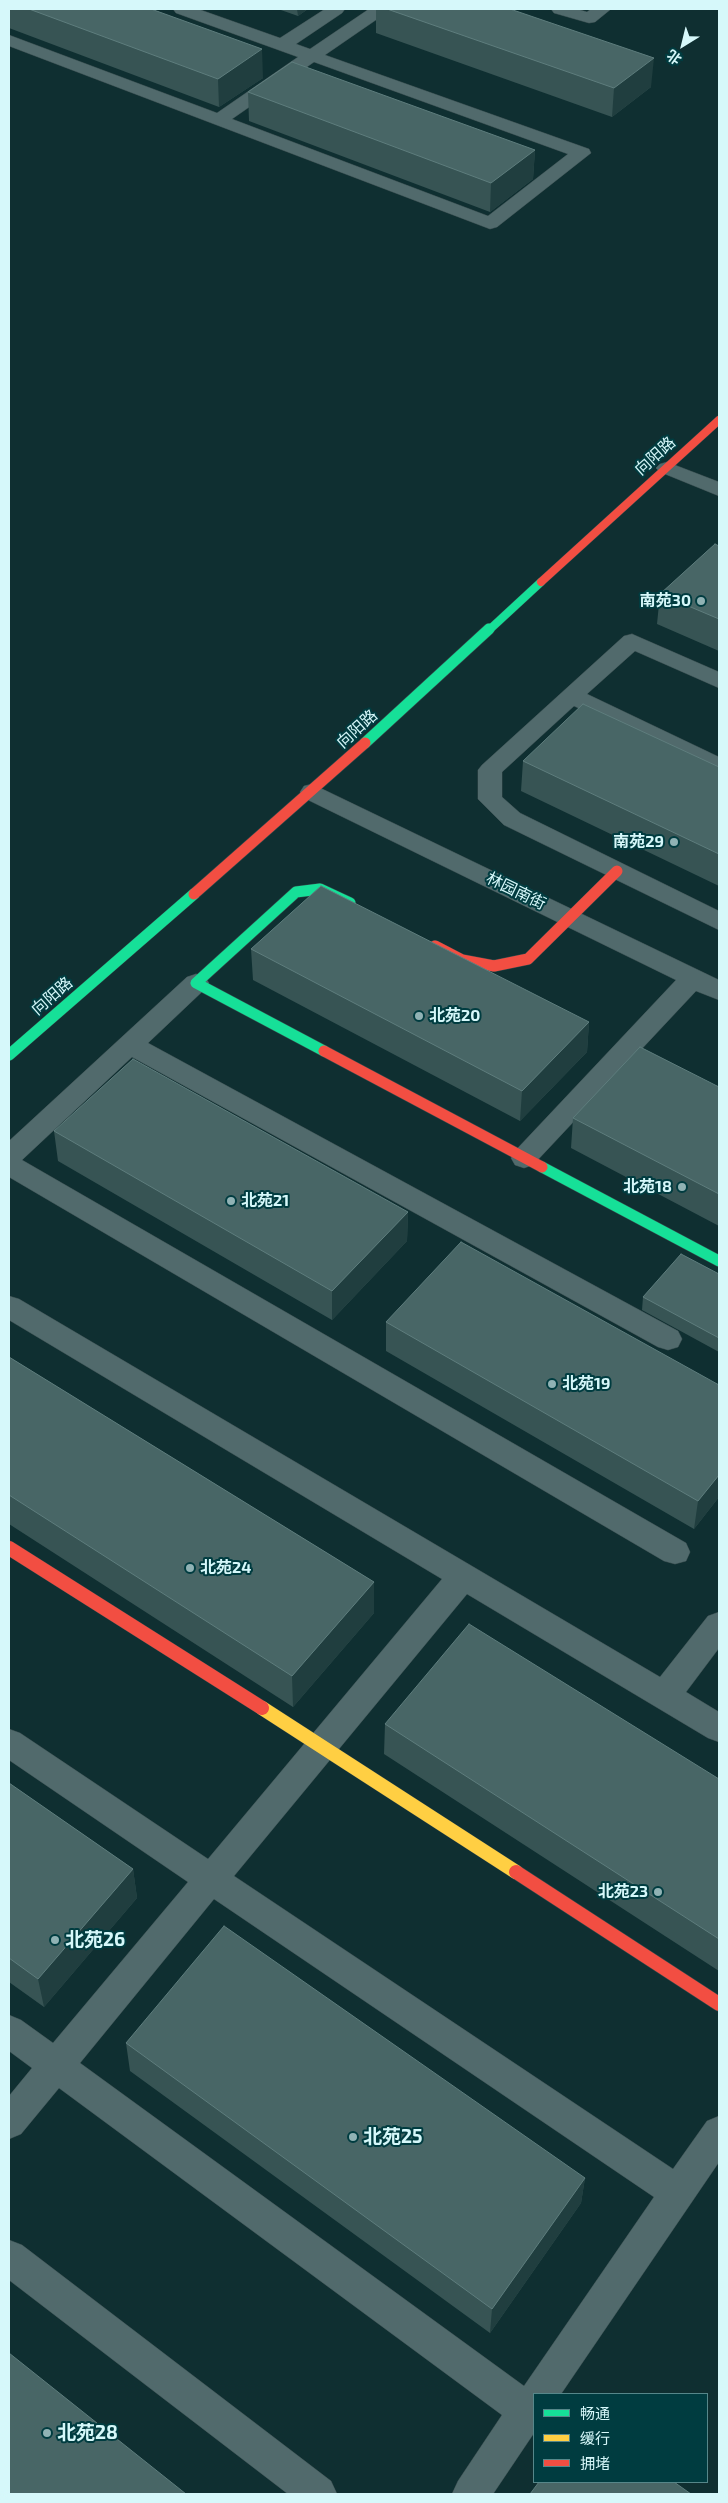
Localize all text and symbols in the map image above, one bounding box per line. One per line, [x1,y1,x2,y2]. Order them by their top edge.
north arrow [658,20,708,70]
text: 北 [663,47,685,69]
street label: 向阳路 [631,433,679,479]
place label: 南苑30 [640,591,691,611]
marker: 南苑30 [695,595,707,607]
street label: 向阳路 [333,706,381,752]
place label: 南苑29 [613,832,664,852]
marker: 南苑29 [668,836,680,848]
street label: 林园南街 [483,868,549,914]
street label: 向阳路 [28,973,76,1019]
place label: 北苑20 [429,1006,480,1026]
marker: 北苑20 [413,1010,425,1022]
place label: 北苑18 [623,1177,672,1197]
marker: 北苑18 [676,1181,688,1193]
place label: 北苑21 [241,1191,289,1211]
marker: 北苑21 [225,1195,237,1207]
place label: 北苑19 [562,1374,610,1394]
marker: 北苑19 [546,1378,558,1390]
place label: 北苑24 [200,1558,251,1578]
marker: 北苑24 [184,1562,196,1574]
place label: 北苑23 [598,1882,648,1902]
marker: 北苑23 [652,1886,664,1898]
place label: 北苑26 [65,1929,125,1951]
marker: 北苑26 [49,1934,61,1946]
place label: 北苑25 [363,2126,423,2148]
marker: 北苑25 [347,2131,359,2143]
legend [533,2393,708,2483]
text: 畅通 [580,2404,610,2422]
place label: 北苑28 [57,2422,118,2444]
marker: 北苑28 [41,2427,53,2439]
text: 缓行 [580,2429,610,2447]
text: 拥堵 [580,2454,610,2472]

